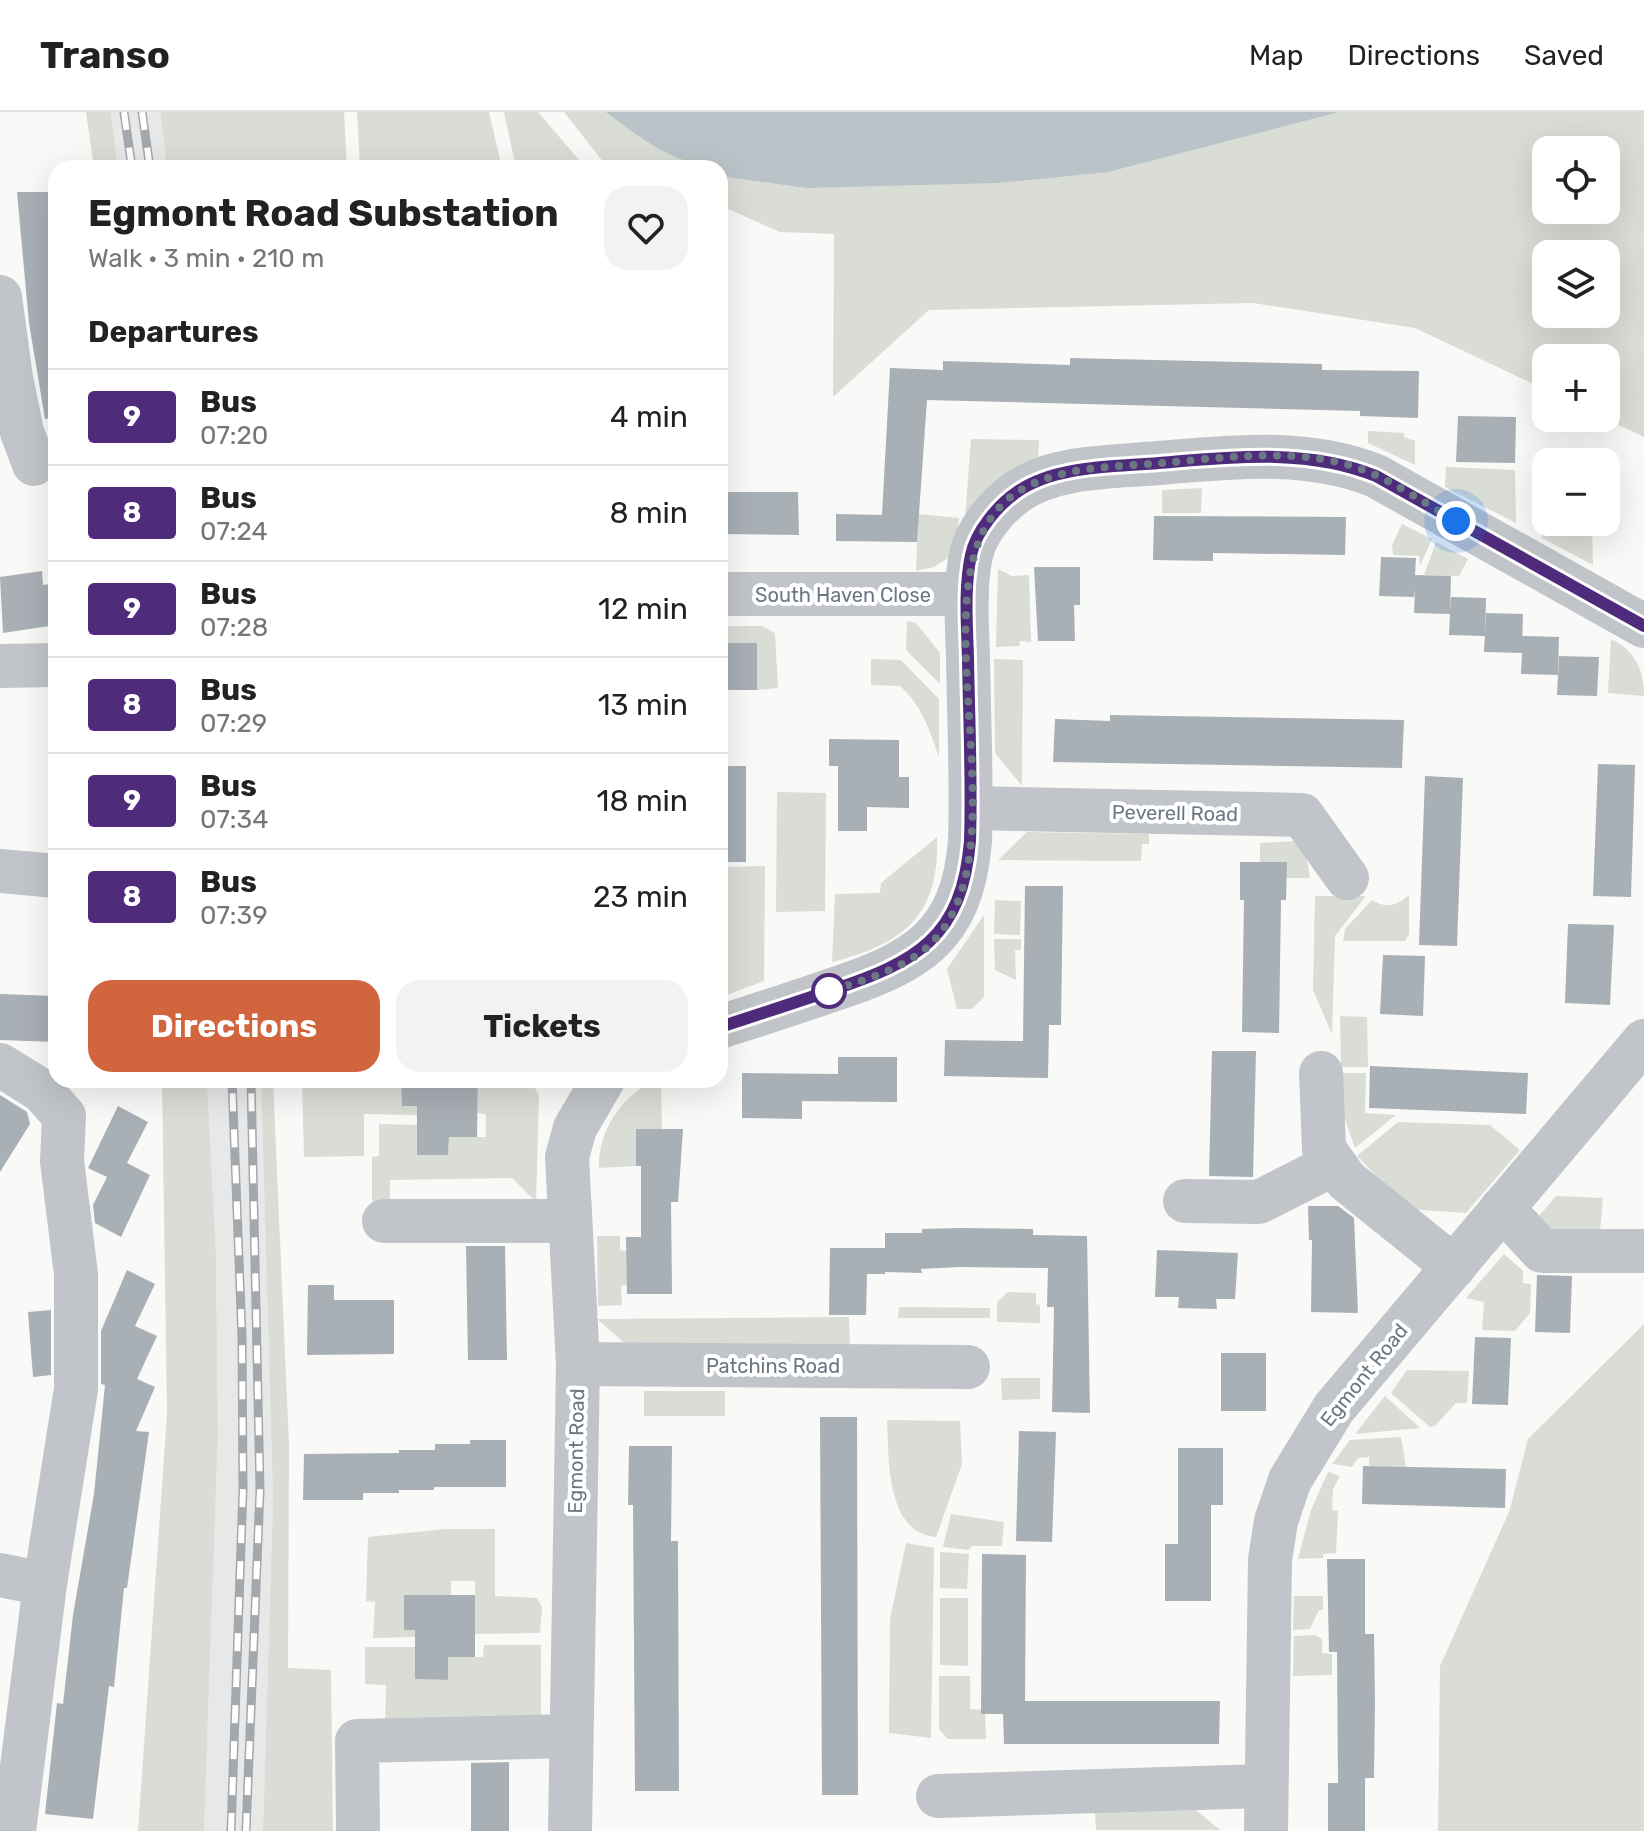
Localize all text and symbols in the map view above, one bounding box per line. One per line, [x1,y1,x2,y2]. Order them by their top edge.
text: Transo [40,32,170,78]
text: Map [1249,39,1303,72]
text: Directions [1347,39,1480,72]
text: Saved [1524,39,1604,72]
map controls [1532,136,1620,536]
button: locate [1532,136,1620,224]
button: heart [604,186,688,270]
text: Egmont Road Substation [88,190,559,236]
button: layers [1532,240,1620,328]
text: Walk · 3 min · 210 m [88,243,324,274]
text: Departures [88,314,259,350]
button: + [1532,344,1620,432]
text: Bus [200,384,257,420]
text: 4 min [610,399,688,435]
text: 9 [123,400,141,433]
text: 07:20 [200,420,268,451]
button: − [1532,448,1620,536]
text: Bus [200,480,257,516]
text: 8 min [609,495,688,531]
text: 8 [123,496,141,529]
your location [1436,501,1476,541]
text: 07:24 [200,516,268,547]
text: Bus [200,576,257,612]
street label: South Haven Close [755,583,931,607]
text: 12 min [598,591,688,627]
text: 9 [123,592,141,625]
text: 07:28 [200,612,268,643]
text: Bus [200,672,257,708]
text: 13 min [598,687,688,723]
text: 8 [123,688,141,721]
text: 07:29 [200,708,267,739]
text: Bus [200,768,257,804]
text: 18 min [597,783,688,819]
text: 9 [123,784,141,817]
street label: Peverell Road [1112,800,1238,826]
text: 07:34 [200,804,268,835]
text: Bus [200,864,257,900]
text: 23 min [593,879,688,915]
text: 8 [123,880,141,913]
text: 07:39 [200,900,268,931]
unlabelled marker [812,974,846,1008]
button: Directions [88,980,380,1072]
button: Tickets [396,980,688,1072]
street label: Egmont Road [1315,1319,1413,1431]
street label: Patchins Road [706,1354,840,1378]
street label: Egmont Road [563,1388,589,1514]

